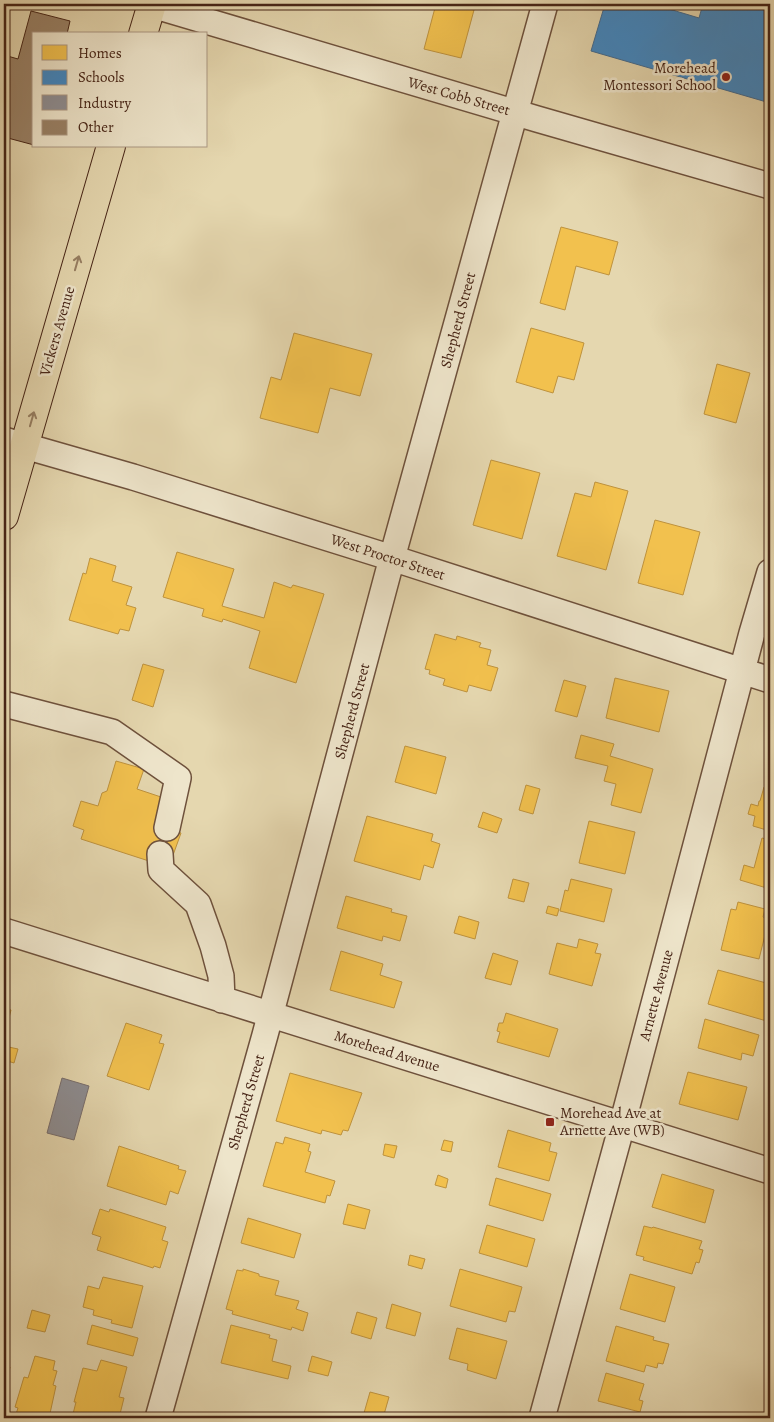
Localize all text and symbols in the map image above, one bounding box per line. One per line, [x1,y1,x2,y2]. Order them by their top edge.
legend [32,32,208,148]
text: Homes [78,43,122,63]
place label: Morehead Montessori School [603,58,717,95]
text: Schools [78,67,125,87]
marker: Morehead Montessori School [720,71,732,83]
street label: West Cobb Street [405,72,512,120]
text: Industry [78,93,132,113]
text: Other [78,117,114,137]
one-way arrow [73,255,82,271]
street label: Shepherd Street [436,270,480,370]
street label: Vickers Avenue [34,284,79,379]
one-way arrow [27,411,37,427]
street label: West Proctor Street [327,529,448,585]
street label: Shepherd Street [330,661,374,761]
street label: Arnette Avenue [634,947,678,1044]
street label: Morehead Avenue [332,1025,443,1077]
street label: Shepherd Street [223,1052,269,1152]
place label: Morehead Ave at Arnette Ave (WB) [559,1103,665,1140]
marker: Morehead Ave at Arnette Ave (WB) [544,1116,556,1128]

